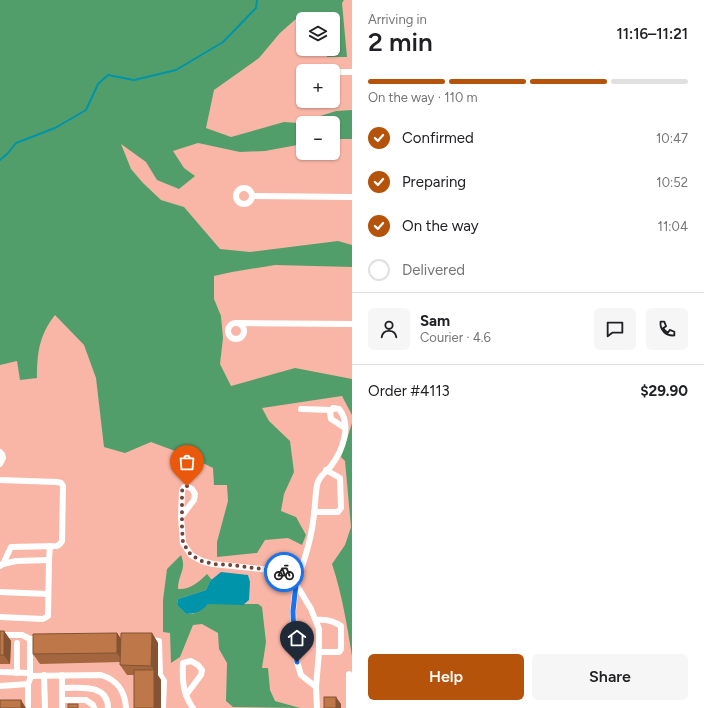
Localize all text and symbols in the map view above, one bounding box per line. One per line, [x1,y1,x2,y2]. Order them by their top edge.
map controls [296,12,340,160]
button: layers [296,12,340,56]
text: Arriving in [368,12,427,27]
text: 11:16–11:21 [616,25,688,43]
text: 2 min [368,26,433,58]
button: + [296,64,340,108]
text: On the way · 110 m [368,90,478,105]
button: − [296,116,340,160]
icon: check [368,127,390,149]
text: Confirmed [402,129,474,147]
text: 10:47 [656,131,688,146]
icon: check [368,171,390,193]
text: Preparing [402,173,466,191]
text: 10:52 [656,175,688,190]
icon: check [368,215,390,237]
text: On the way [402,217,479,235]
text: 11:04 [658,219,688,234]
text: Delivered [402,261,465,279]
button: person [368,308,410,350]
button: chat [594,308,636,350]
button: phone [646,308,688,350]
text: Sam [420,312,450,330]
text: Courier · 4.6 [420,330,491,345]
text: Order #4113 [368,382,450,400]
text: $29.90 [640,382,688,400]
pin [170,445,204,486]
icon: bag [176,451,198,473]
courier [264,552,304,592]
icon: bike [273,561,295,583]
pin [280,621,314,662]
icon: home [286,627,308,649]
button: Help [368,654,524,700]
button: Share [532,654,688,700]

